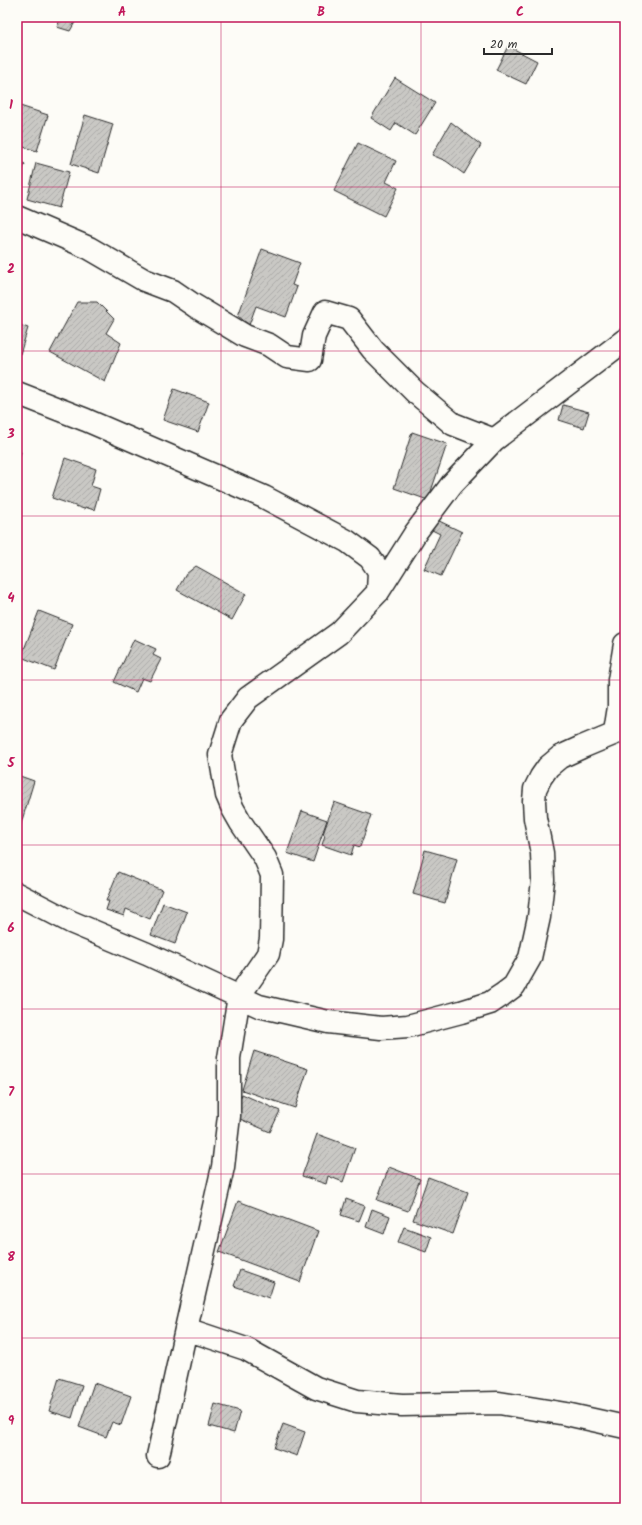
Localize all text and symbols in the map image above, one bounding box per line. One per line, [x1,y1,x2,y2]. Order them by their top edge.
text: A [118,2,126,23]
text: B [317,2,325,23]
text: C [516,2,524,23]
scale bar [484,30,552,56]
text: 20 m [490,35,518,54]
text: 1 [9,95,13,116]
text: 2 [7,259,15,280]
text: 3 [6,424,15,445]
text: 4 [7,588,15,609]
text: 5 [7,753,16,774]
text: 6 [7,918,15,939]
text: 7 [8,1082,15,1103]
text: 8 [7,1247,15,1268]
text: 9 [8,1411,15,1432]

